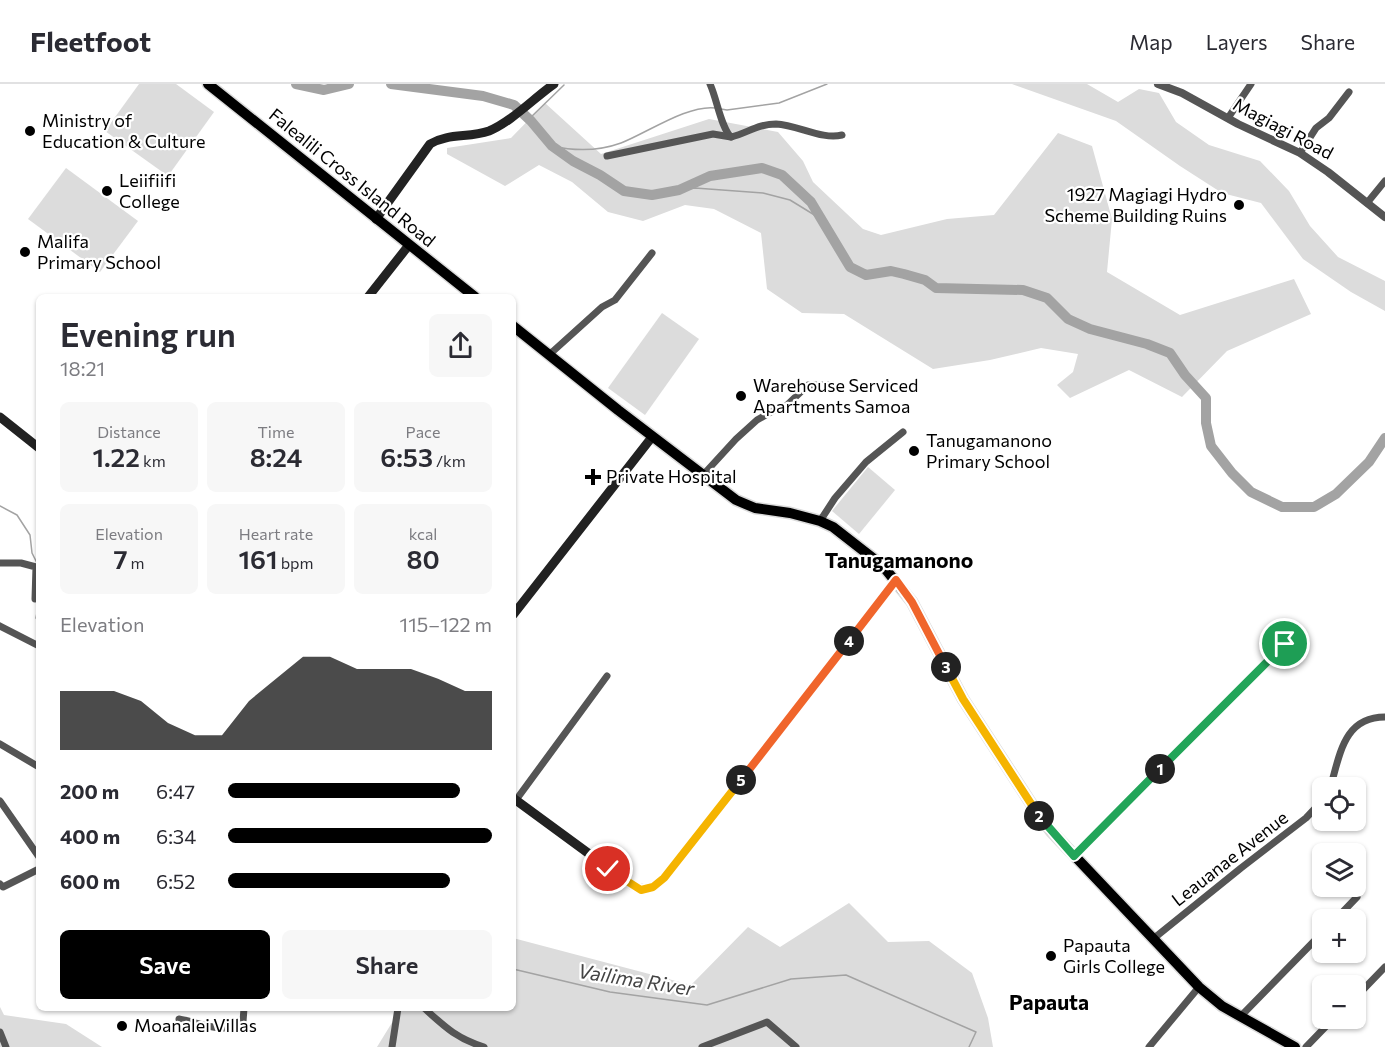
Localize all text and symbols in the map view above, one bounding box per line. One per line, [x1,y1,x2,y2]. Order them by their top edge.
text: Fleetfoot [30,24,151,58]
text: Map [1129,29,1173,54]
text: Layers [1206,29,1268,54]
text: Share [1301,29,1355,54]
street label: Magiagi Road [1230,93,1337,164]
street label: Falealili Cross Island Road [265,103,440,251]
place label: Ministry of Education & Culture [42,109,205,152]
marker: Ministry of Education & Culture [23,124,37,138]
place label: Leiifiifi College [119,169,180,212]
place label: 1927 Magiagi Hydro Scheme Building Ruins [1045,183,1227,226]
marker: Leiifiifi College [100,184,114,198]
marker: 1927 Magiagi Hydro Scheme Building Ruins [1232,198,1246,212]
place label: Malifa Primary School [37,230,161,273]
marker: Malifa Primary School [18,245,32,259]
text: Evening run [60,313,236,354]
button: share [429,314,492,377]
text: 18:21 [60,356,105,380]
place label: Warehouse Serviced Apartments Samoa [753,374,918,417]
marker: Warehouse Serviced Apartments Samoa [734,389,748,403]
text: Distance [97,422,161,441]
text: Time [258,422,294,441]
text: Pace [406,422,440,441]
place label: Tanugamanono Primary School [926,429,1052,472]
text: 1.22 [92,441,140,472]
text: 8:24 [250,441,302,472]
text: 6:53 [380,441,433,472]
marker: Tanugamanono Primary School [907,444,921,458]
text: km [140,451,166,470]
text: /km [433,451,466,470]
place label: Private Hospital [606,465,737,487]
marker: Private Hospital [584,468,602,486]
text: Elevation [95,524,163,543]
text: Heart rate [239,524,313,543]
text: kcal [409,524,437,543]
text: 7 [113,543,128,574]
text: 161 [238,543,278,574]
text: 80 [406,543,440,574]
district label: Tanugamanono [825,547,973,572]
text: m [128,553,145,572]
text: bpm [278,553,314,572]
text: Elevation [60,612,145,636]
text: 115–122 m [400,612,492,636]
pin [1259,618,1310,669]
pin: 4 [834,626,864,656]
icon: arrive [1268,627,1301,660]
text: 4 [844,631,854,650]
pin: 3 [931,652,961,682]
text: 3 [941,657,951,676]
pin: 1 [1145,754,1175,784]
text: 1 [1156,759,1164,778]
pin: 5 [726,765,756,795]
text: 5 [736,770,746,789]
map controls [1312,777,1366,1029]
button: locate [1312,777,1366,831]
text: 200 m [60,779,119,803]
text: 6:47 [156,779,195,803]
pin: 2 [1024,801,1054,831]
text: 2 [1034,806,1044,825]
street label: Leauanae Avenue [1167,806,1292,910]
text: 400 m [60,824,120,848]
text: 6:34 [156,824,196,848]
pin [582,843,633,894]
button: layers [1312,843,1366,897]
icon: check [591,852,624,885]
text: 600 m [60,869,120,893]
text: 6:52 [156,869,195,893]
button: + [1312,909,1366,963]
button: Save [60,930,270,999]
button: Share [282,930,492,999]
place label: Papauta Girls College [1063,934,1165,977]
marker: Papauta Girls College [1044,949,1058,963]
water label: Vailima River [576,958,697,1000]
button: − [1312,975,1366,1029]
district label: Papauta [1009,989,1089,1014]
place label: Moanalei Villas [134,1014,257,1036]
marker: Moanalei Villas [115,1019,129,1033]

